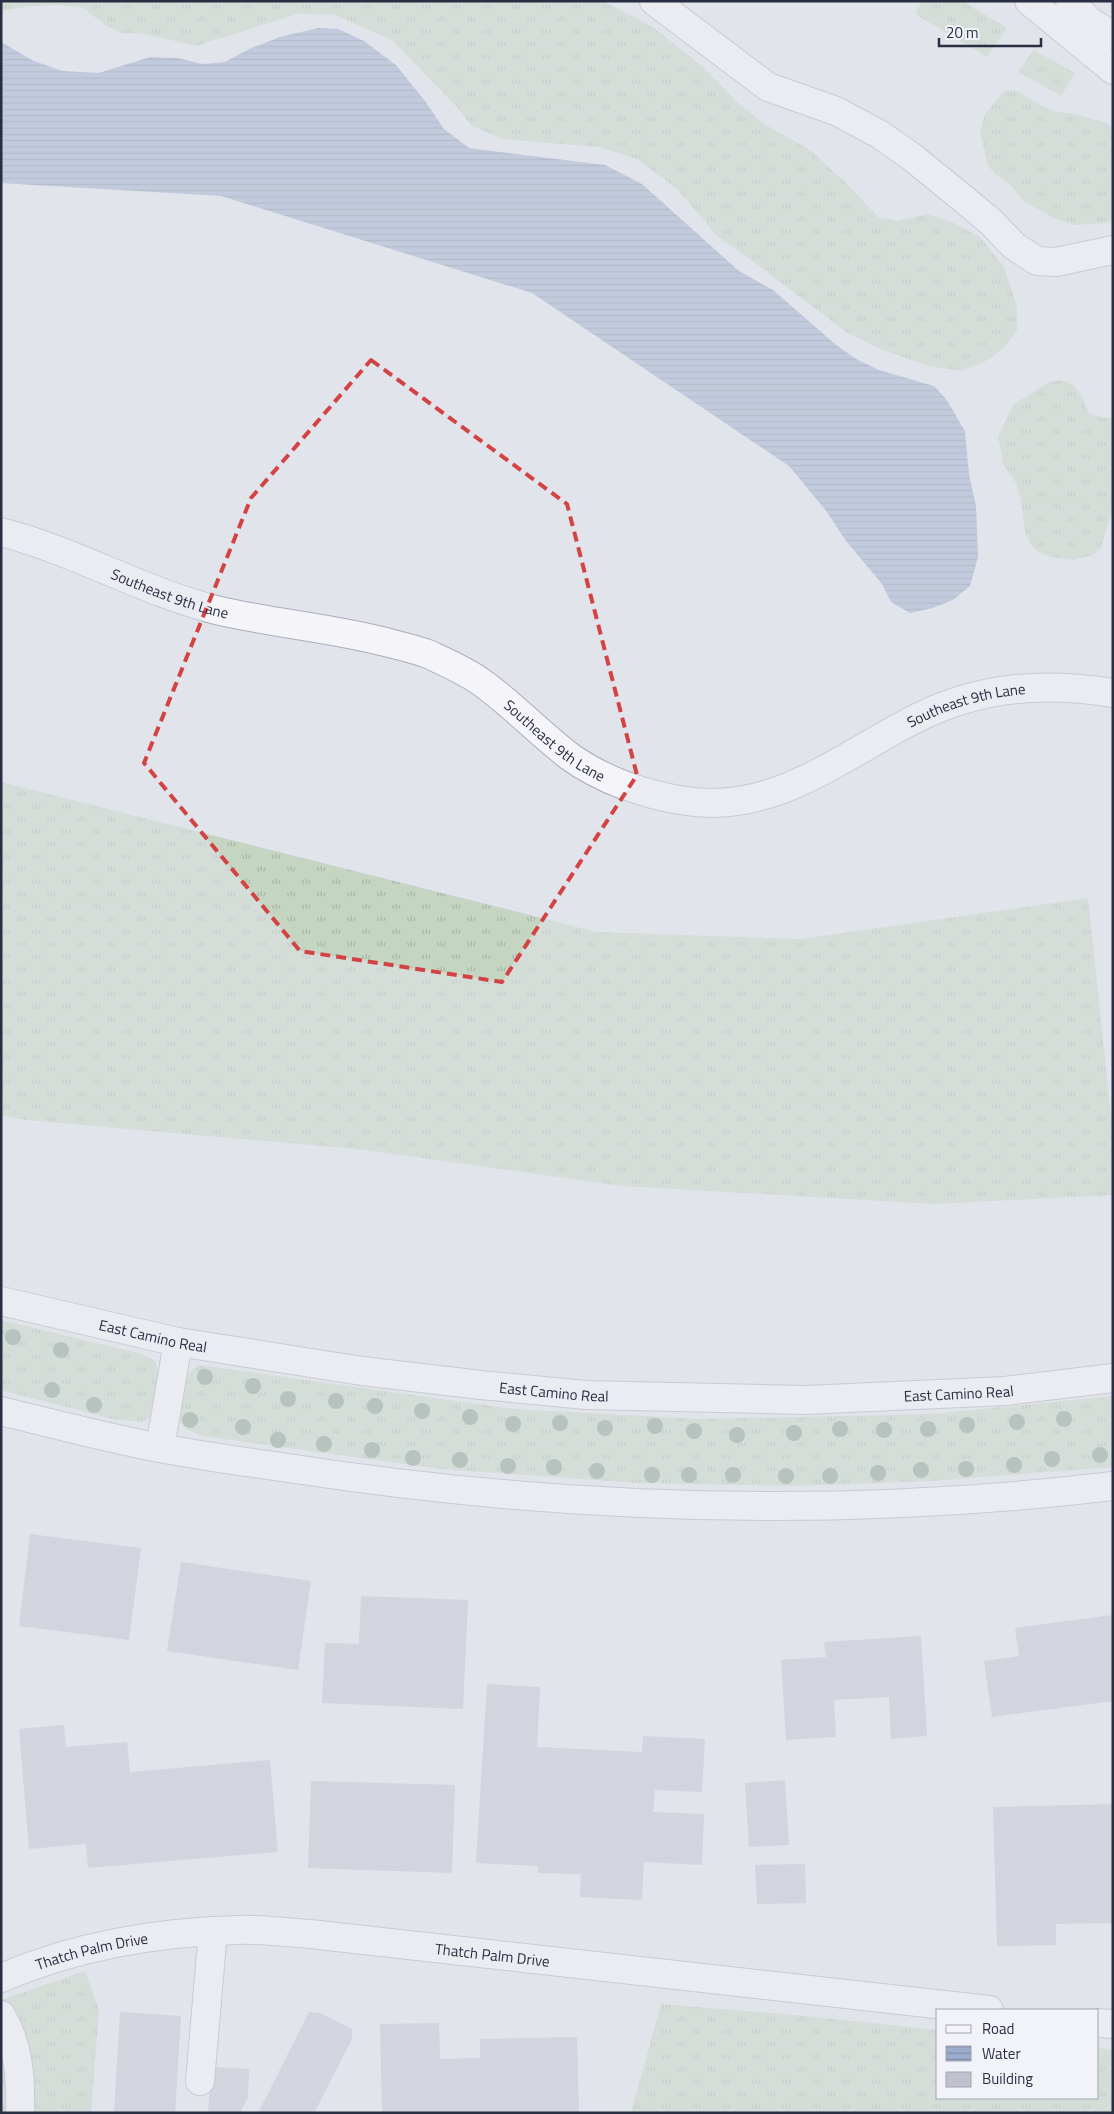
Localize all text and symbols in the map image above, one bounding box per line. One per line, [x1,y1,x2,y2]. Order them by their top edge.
scale bar [939,15,1042,47]
text: 20 m [946,21,979,44]
street label: Southeast 9th Lane [108,562,231,624]
street label: Southeast 9th Lane [902,677,1026,733]
street label: Southeast 9th Lane [499,693,609,787]
street label: East Camino Real [97,1313,209,1358]
street label: East Camino Real [498,1375,609,1407]
street label: East Camino Real [903,1379,1015,1407]
street label: Thatch Palm Drive [32,1926,149,1975]
street label: Thatch Palm Drive [434,1937,551,1972]
legend [936,2009,1099,2099]
text: Road [982,2017,1014,2040]
text: Water [982,2042,1021,2065]
text: Building [982,2067,1033,2090]

